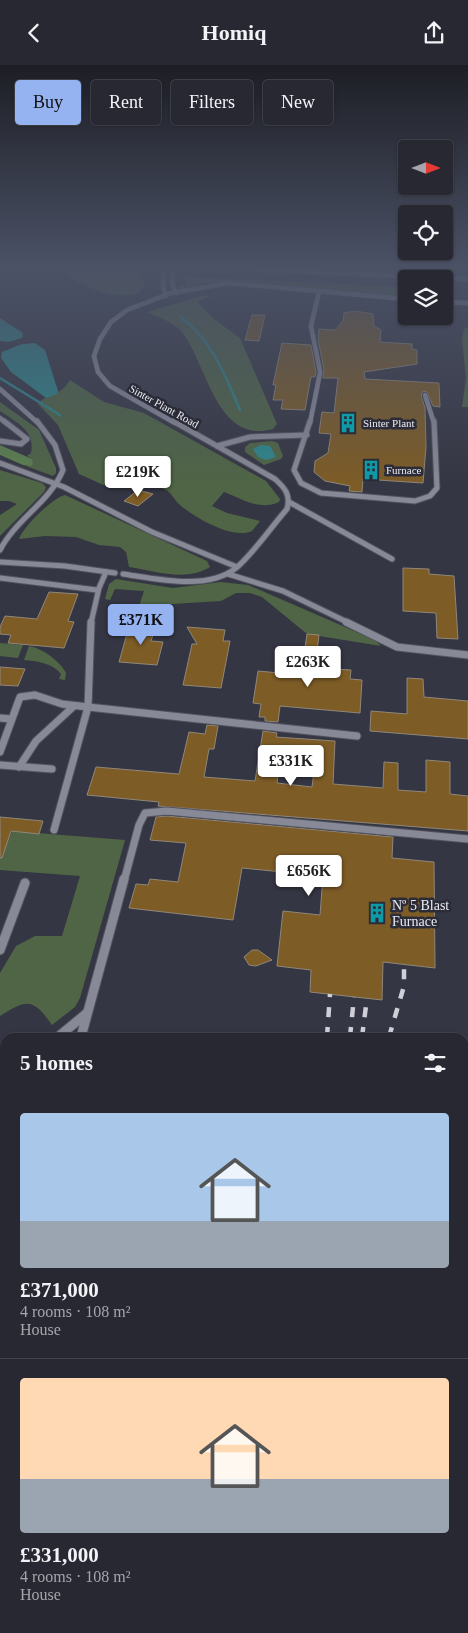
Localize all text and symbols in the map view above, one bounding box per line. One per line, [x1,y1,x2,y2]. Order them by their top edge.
icon: back [20,19,48,47]
icon: share [420,19,448,47]
text: Homiq [202,20,266,45]
chip: Buy [15,80,81,125]
chip: Rent [91,80,161,125]
chip: Filters [171,80,253,125]
chip: New [263,80,333,125]
north arrow [398,140,452,195]
map controls [398,140,453,325]
button: locate [398,205,453,260]
button: layers [398,270,453,325]
street label: Sinter Plant Road [127,382,201,430]
building icon: Sinter Plant [337,412,359,434]
place label: Sinter Plant [363,417,415,429]
pin: £219K [103,455,173,498]
building icon: Furnace [360,459,382,481]
text: £219K [116,463,160,480]
place label: Furnace [386,464,422,476]
pin: £371K [106,603,176,646]
text: £371K [119,611,163,628]
pin: £263K [273,645,343,688]
text: £263K [286,653,330,670]
pin: £331K [256,745,326,787]
text: £331K [269,752,313,769]
pin: £656K [274,855,344,897]
text: £656K [287,862,331,879]
place label: Nº 5 Blast Furnace [392,898,449,929]
building icon: Nº 5 Blast Furnace [366,902,388,924]
icon: filters [421,1049,449,1077]
text: 5 homes [20,1051,93,1075]
icon: home [190,1145,280,1235]
text: £371,000 [20,1278,99,1302]
text: 4 rooms · 108 m² [20,1303,131,1320]
text: House [20,1321,61,1338]
icon: home [190,1411,280,1501]
text: £331,000 [20,1543,99,1567]
text: 4 rooms · 108 m² [20,1568,131,1585]
text: House [20,1586,61,1603]

